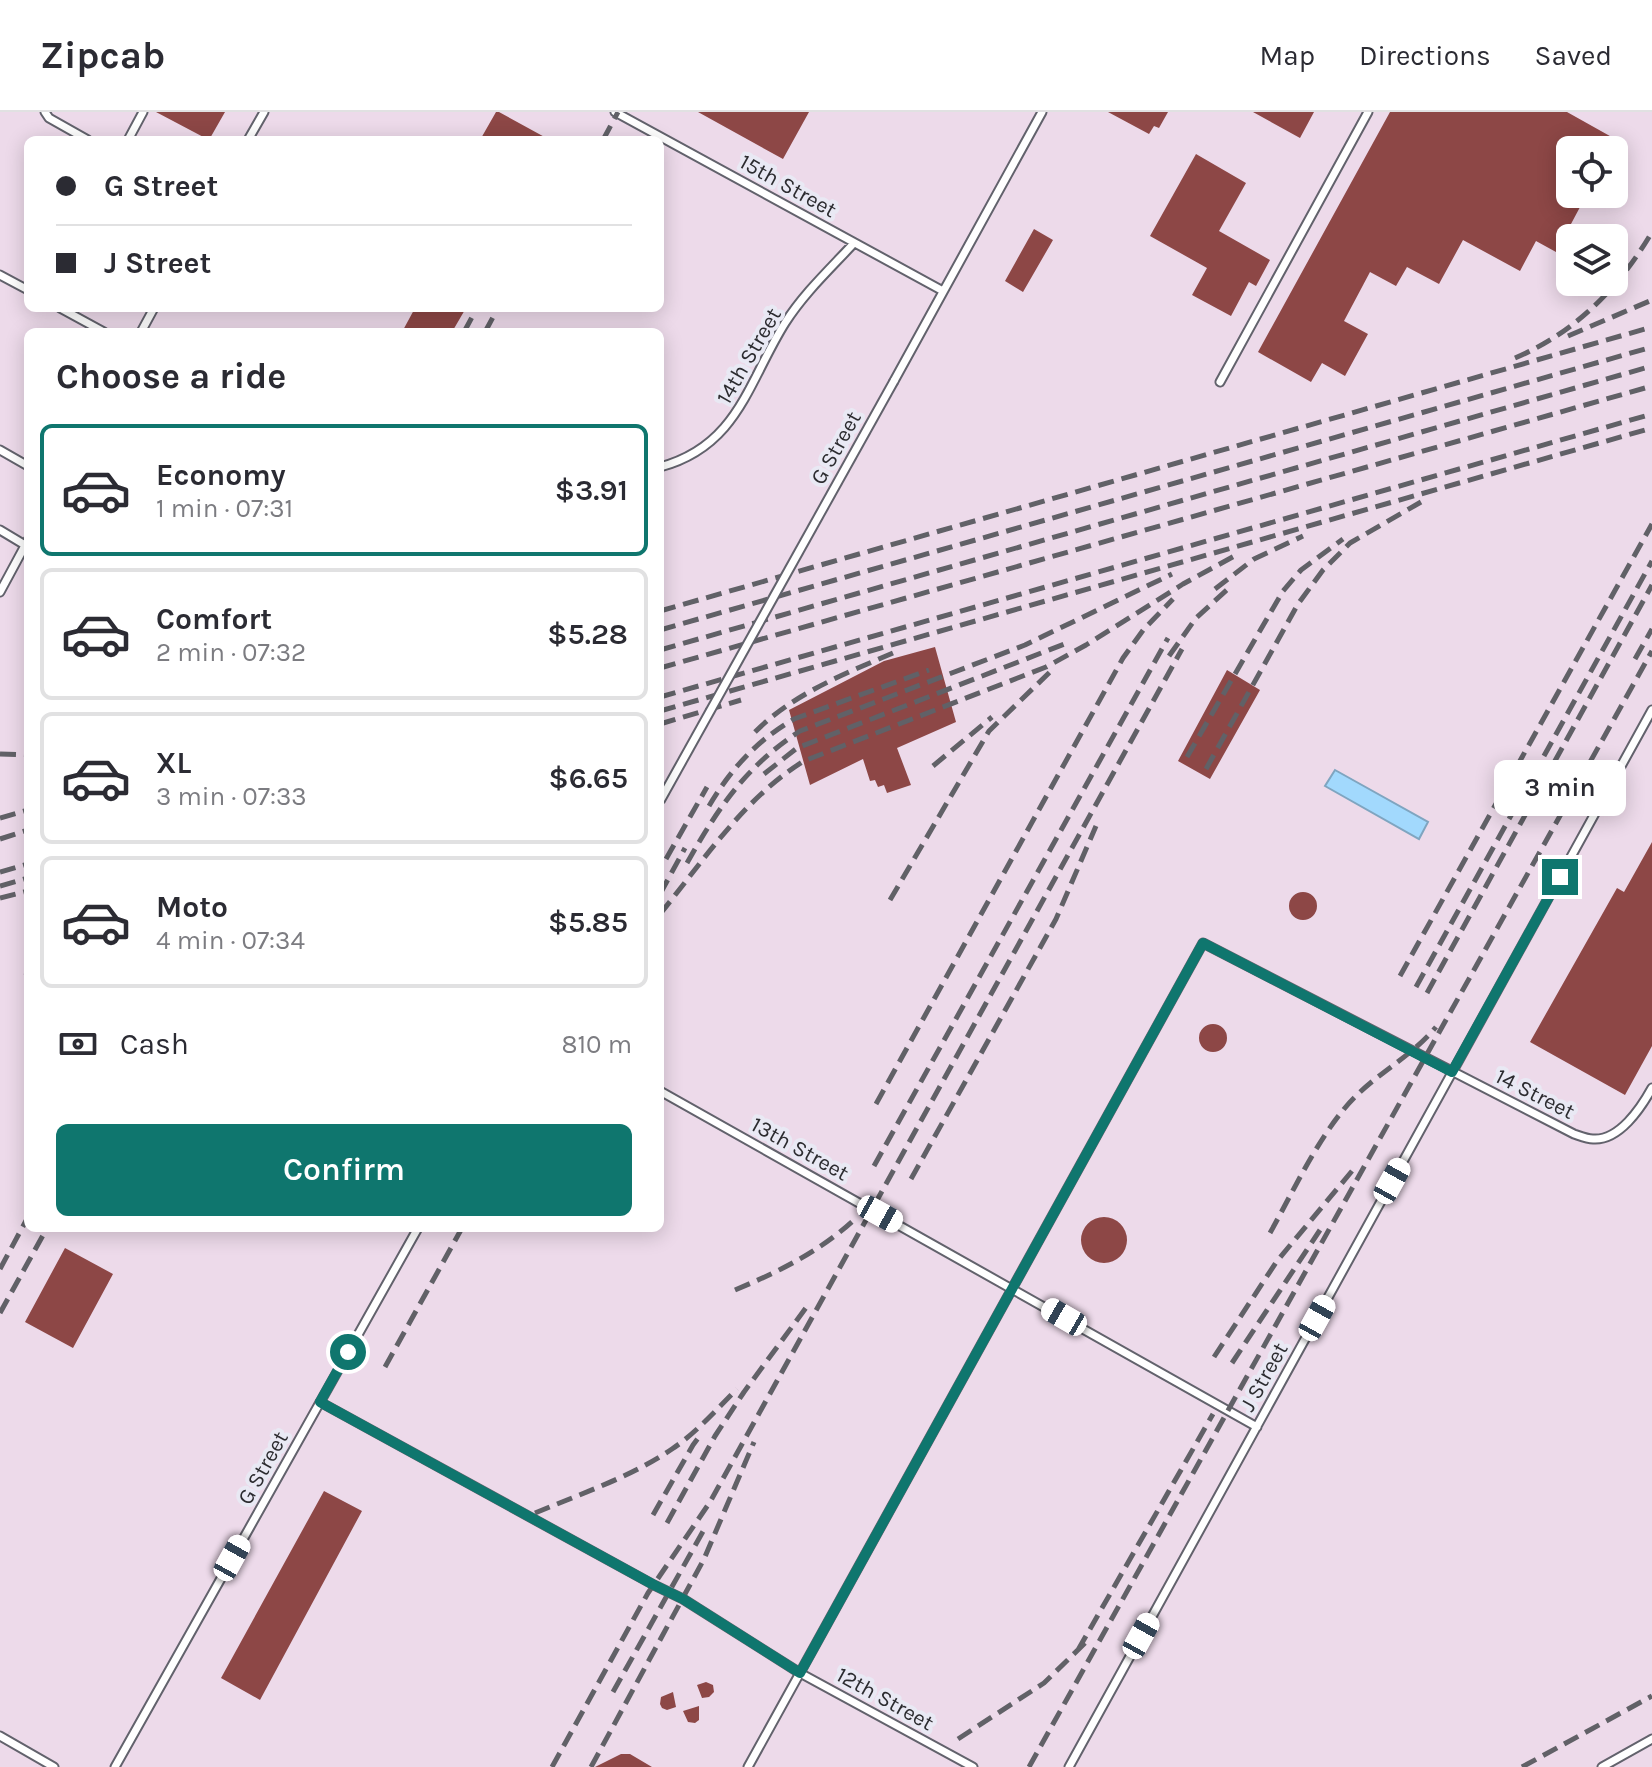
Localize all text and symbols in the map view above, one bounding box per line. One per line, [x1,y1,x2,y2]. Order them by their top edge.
text: Zipcab [40,33,165,78]
text: Map [1260,39,1315,72]
text: Directions [1359,39,1491,72]
text: Saved [1535,39,1612,72]
map controls [1556,136,1628,296]
button: locate [1556,136,1628,208]
street label: 15th Street [735,149,841,223]
text: G Street [104,168,218,204]
button: layers [1556,224,1628,296]
text: J Street [104,245,211,281]
street label: 14th Street [711,303,787,409]
text: Choose a ride [56,355,286,397]
street label: G Street [805,407,867,489]
icon: car [60,454,132,526]
text: Economy [156,457,286,493]
text: $3.91 [555,472,628,508]
text: 1 min · 07:31 [156,493,293,524]
icon: car [60,598,132,670]
text: Comfort [156,601,272,637]
text: $5.28 [547,616,628,652]
text: 2 min · 07:32 [156,637,306,668]
icon: car [60,742,132,814]
text: XL [156,745,191,781]
text: $6.65 [548,760,628,796]
callout: 3 min [1494,761,1626,817]
text: 3 min [1524,772,1596,803]
text: 3 min · 07:33 [156,781,307,812]
route end [1542,859,1578,895]
icon: car [60,886,132,958]
text: Moto [156,889,228,925]
text: $5.85 [548,904,628,940]
text: 4 min · 07:34 [156,925,305,956]
icon: cash [56,1022,100,1066]
text: Cash [120,1026,189,1062]
text: 810 m [562,1029,632,1060]
street label: 14 Street [1491,1063,1579,1125]
street label: 13th Street [747,1112,853,1186]
button: Confirm [56,1124,632,1216]
car [1370,1154,1414,1208]
car [853,1192,907,1236]
car [1295,1291,1339,1345]
car [1037,1295,1091,1339]
route start [330,1334,366,1370]
street label: J Street [1235,1338,1293,1416]
street label: G Street [232,1427,294,1509]
car [210,1531,254,1585]
car [1119,1609,1163,1663]
street label: 12th Street [832,1662,938,1736]

